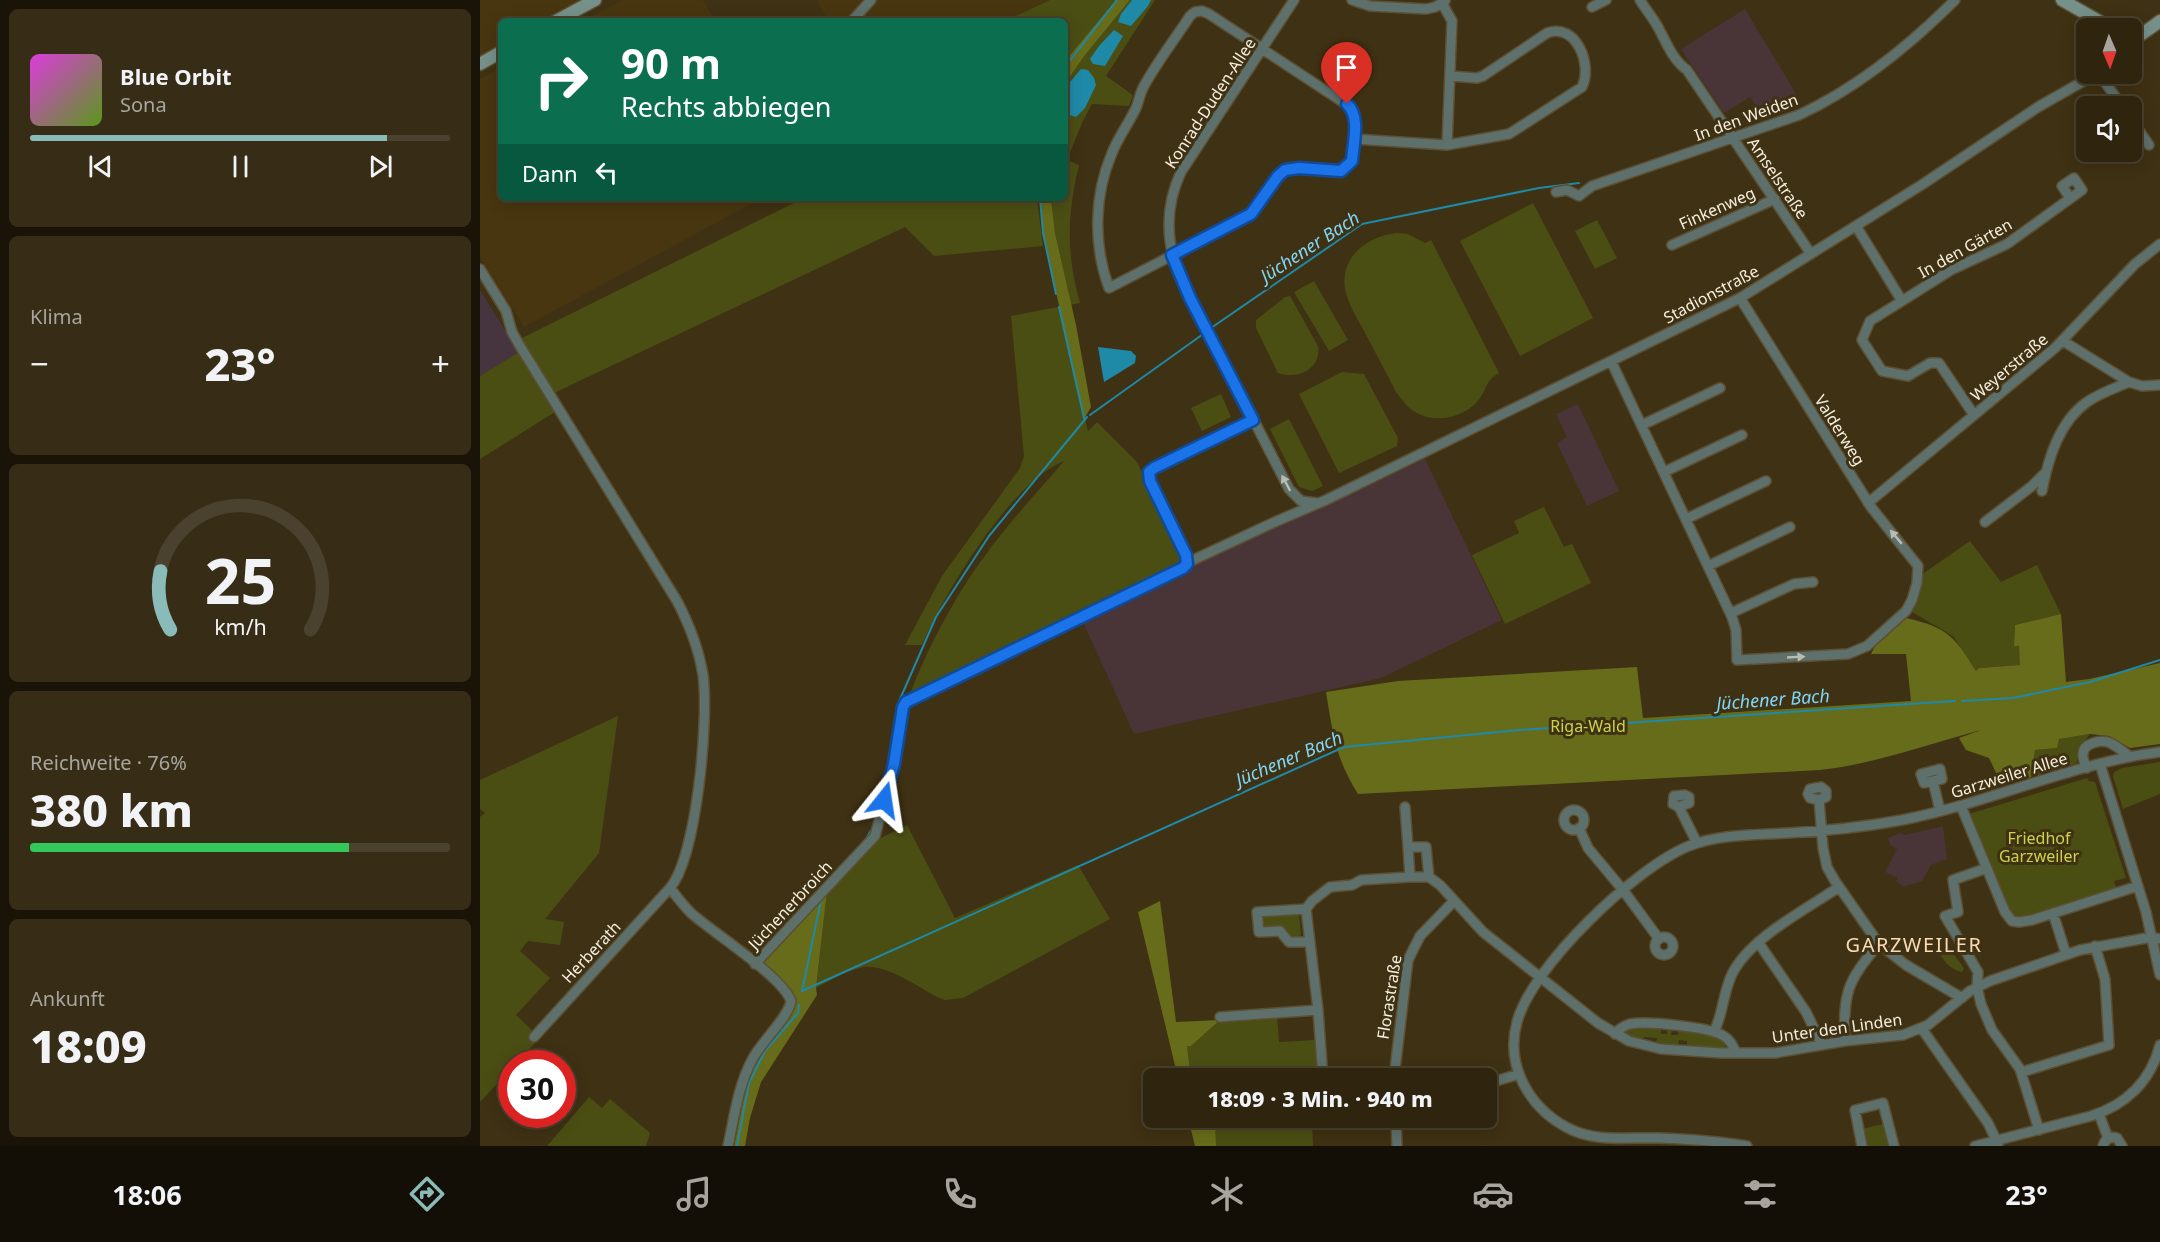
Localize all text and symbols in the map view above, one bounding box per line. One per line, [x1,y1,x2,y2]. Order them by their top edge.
north arrow [2076,18,2142,84]
map controls [2076,18,2142,162]
street label: Konrad-Duden-Allee [1159,33,1261,173]
text: 90 m [621,34,721,91]
icon: right [522,42,600,120]
pin [1321,42,1372,104]
icon: arrive [1330,51,1363,84]
text: Blue Orbit [120,61,232,91]
text: Rechts abbiegen [621,88,831,125]
street label: In den Weiden [1691,88,1801,146]
text: Sona [120,91,167,118]
button: sound [2076,96,2142,162]
street label: Amselstraße [1743,133,1813,223]
icon: previous [84,150,117,183]
icon: pause [224,150,257,183]
icon: next [364,150,397,183]
icon: left [590,156,623,189]
text: Dann [522,158,578,188]
street label: Finkenweg [1675,181,1759,235]
water label: Jüchener Bach [1253,205,1364,289]
street label: In den Gärten [1914,213,2016,283]
street label: Stadionstraße [1660,260,1762,328]
text: Klima [30,303,83,330]
street label: Weyerstraße [1966,328,2052,406]
text: 23° [204,333,276,394]
text: − [30,341,49,386]
text: + [431,341,450,386]
street label: Valderweg [1810,391,1870,469]
one-way arrow [1281,474,1291,491]
one-way arrow [1890,530,1902,545]
text: 25 [204,537,276,622]
text: km/h [214,612,266,641]
one-way arrow [1786,652,1805,661]
water label: Jüchener Bach [1712,683,1831,715]
park label: Riga-Wald [1550,715,1626,737]
water label: Jüchener Bach [1229,725,1346,793]
street label: Garzweiler Allee [1948,747,2070,803]
text: Reichweite · 76% [30,749,187,776]
position arrow [852,768,916,832]
text: 380 km [30,779,193,840]
park label: Friedhof Garzweiler [1999,827,2080,867]
street label: Jüchenerbroich [742,856,837,956]
street label: Herberath [557,916,625,988]
district label: GARZWEILER [1846,931,1982,958]
street label: Florastraße [1371,953,1407,1041]
text: Ankunft [30,985,105,1012]
street label: Unter den Linden [1770,1008,1904,1048]
text: 18:09 [30,1015,147,1076]
speed limit sign: 30 [498,1050,576,1128]
text: 18:09 · 3 Min. · 940 m [1207,1083,1433,1113]
icon: directions [406,1173,448,1215]
icon: music [673,1173,715,1215]
icon: phone [939,1173,981,1215]
icon: climate [1206,1173,1248,1215]
icon: car [1472,1173,1514,1215]
icon: filters [1739,1173,1781,1215]
text: 18:06 [112,1176,182,1213]
text: 23° [2005,1176,2048,1213]

